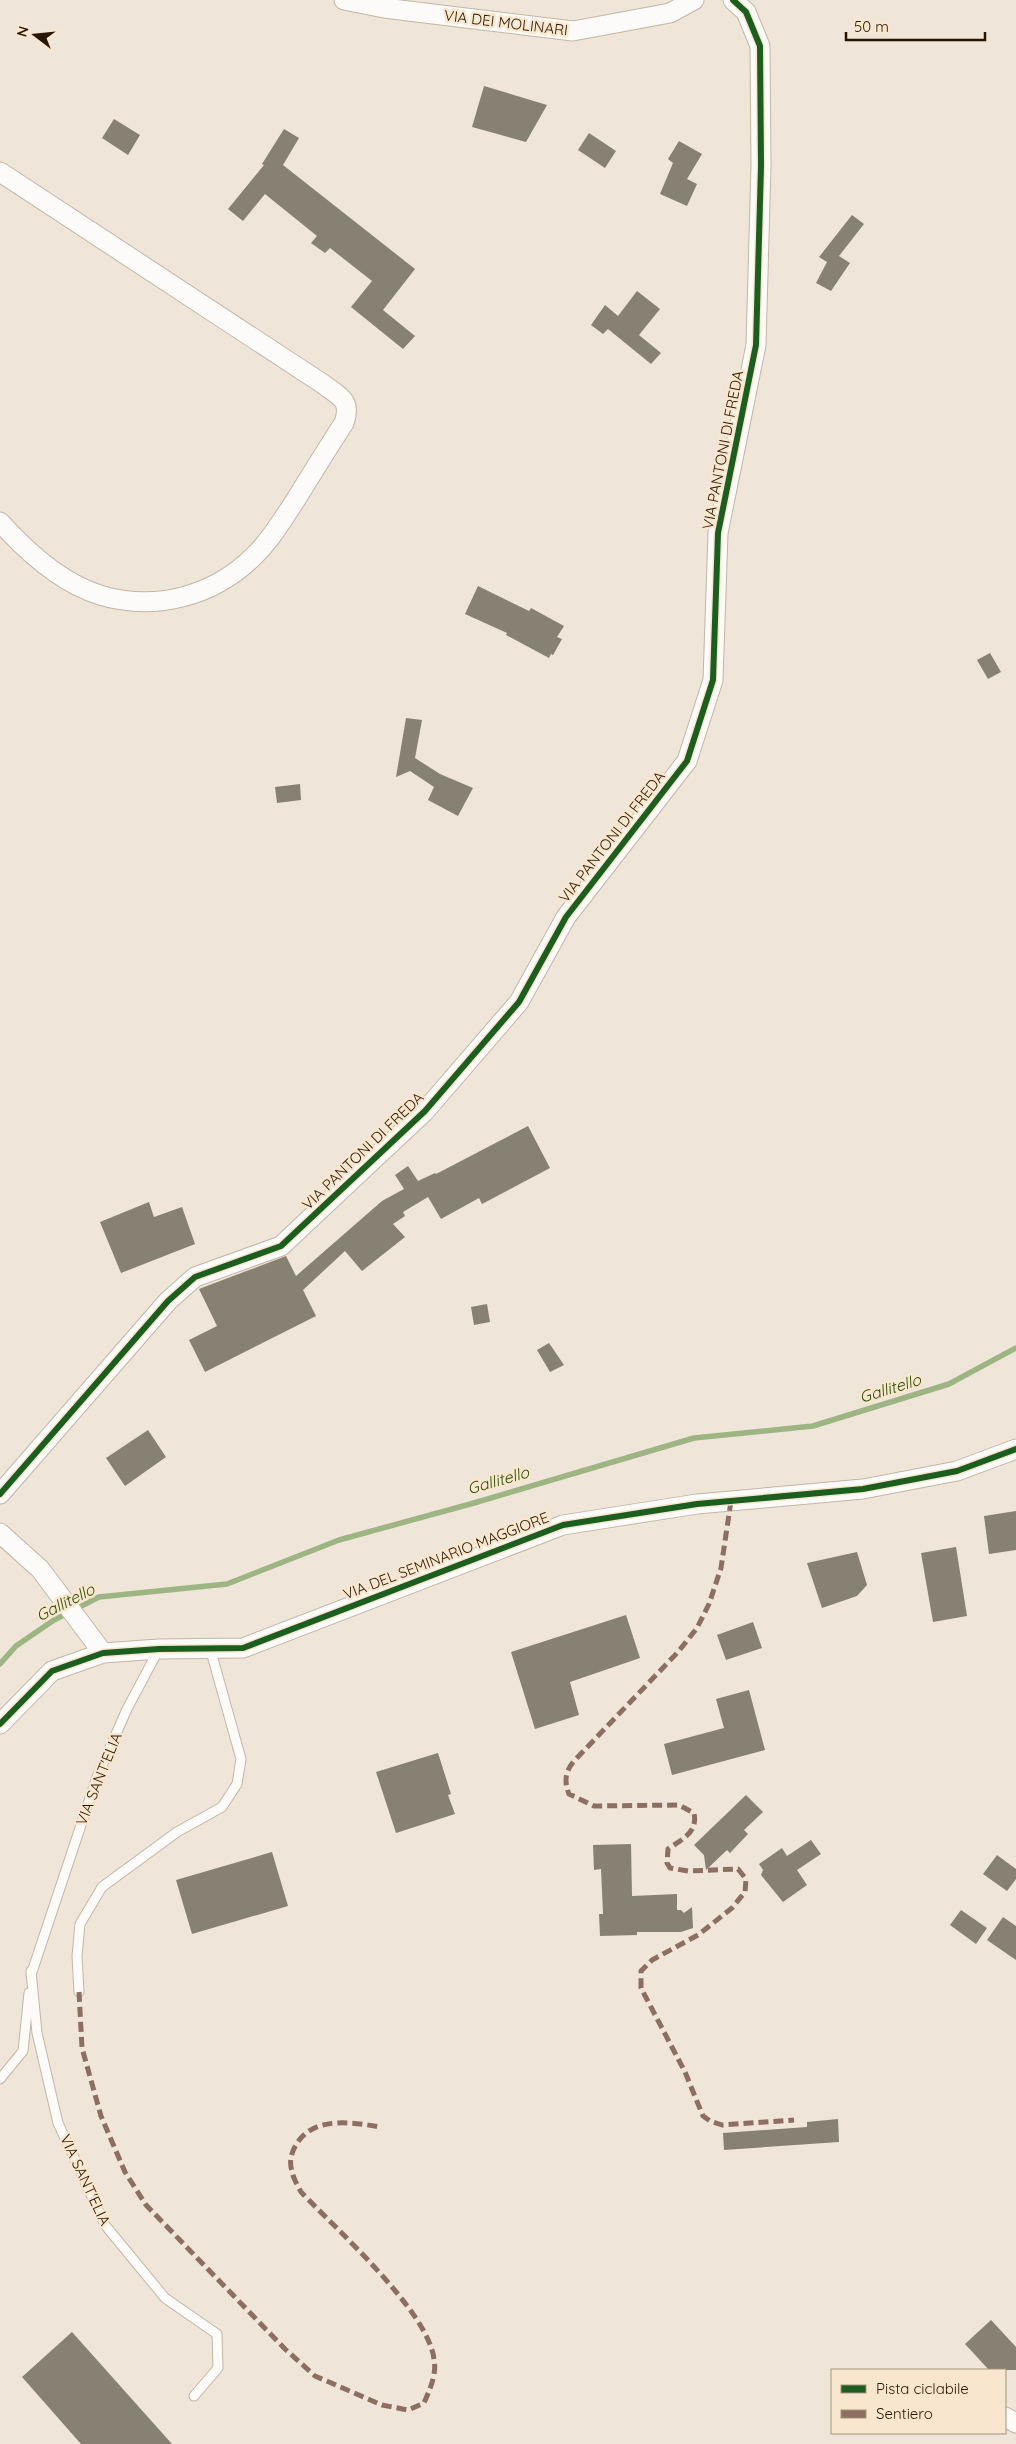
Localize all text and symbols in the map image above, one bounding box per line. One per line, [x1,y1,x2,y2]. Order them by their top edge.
street label: VIA DEI MOLINARI [443,5,569,40]
north arrow [10,10,60,60]
scale bar [846,10,985,42]
text: 50 m [854,17,889,36]
text: N [12,24,33,39]
street label: VIA PANTONI DI FREDA [698,368,747,531]
street label: VIA PANTONI DI FREDA [554,767,669,906]
street label: VIA PANTONI DI FREDA [298,1087,428,1214]
water label: Gallitello [857,1369,924,1407]
water label: Gallitello [465,1461,532,1498]
street label: VIA DEL SEMINARIO MAGGIORE [340,1507,551,1604]
water label: Gallitello [32,1578,99,1625]
street label: VIA SANT'ELIA [71,1729,126,1828]
street label: VIA SANT'ELIA [56,2131,115,2229]
legend [831,2369,1006,2434]
text: Pista ciclabile [876,2379,969,2398]
text: Sentiero [876,2404,933,2423]

